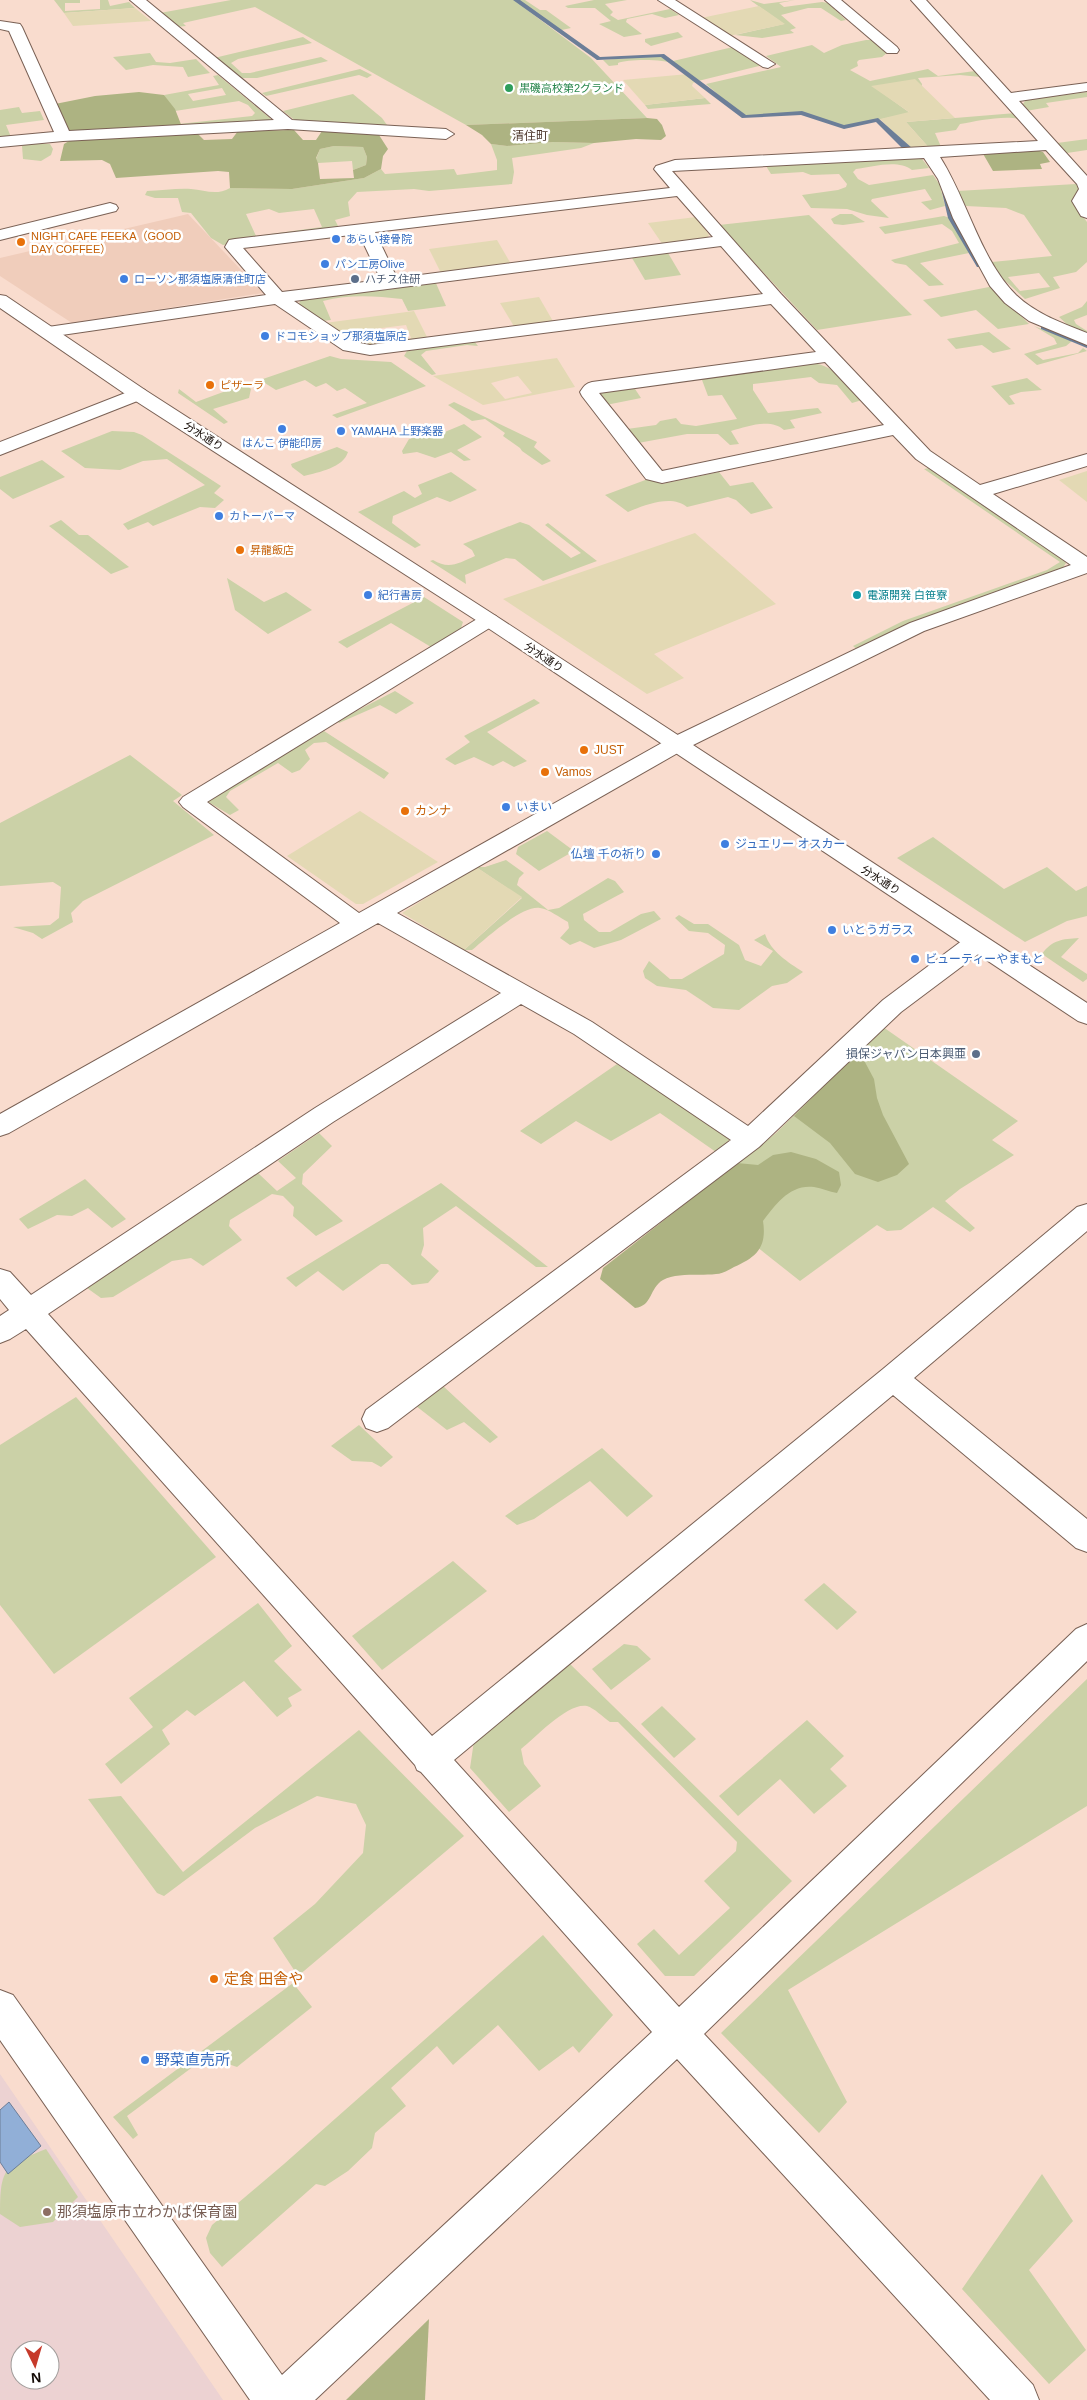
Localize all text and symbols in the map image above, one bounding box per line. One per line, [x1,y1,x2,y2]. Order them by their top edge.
marker: 黒磯高校第2グランド [503,82,515,94]
place label: 黒磯高校第2グランド [519,82,624,94]
district label: 清住町 [512,129,548,143]
place label: NIGHT CAFE FEEKA（GOOD DAY COFFEE） [31,230,181,255]
marker: あらい接骨院 [330,233,342,245]
place label: あらい接骨院 [346,233,412,245]
marker: NIGHT CAFE FEEKA（GOOD DAY COFFEE） [15,236,27,248]
marker: パン工房Olive [319,258,331,270]
place label: パン工房Olive [335,258,405,270]
marker: ローソン那須塩原清住町店 [118,273,130,285]
place label: ローソン那須塩原清住町店 [134,273,266,285]
marker: ハチス住研 [349,273,361,285]
place label: ハチス住研 [365,273,420,285]
marker: ドコモショップ那須塩原店 [259,330,271,342]
place label: ドコモショップ那須塩原店 [275,330,407,342]
marker: ピザーラ [204,379,216,391]
place label: ピザーラ [220,379,264,391]
street label: 分水通り [182,419,226,453]
marker: はんこ 伊能印房 [276,423,288,435]
marker: YAMAHA 上野楽器 [335,425,347,437]
place label: YAMAHA 上野楽器 [351,425,443,437]
place label: はんこ 伊能印房 [242,437,322,449]
marker: カトーパーマ [213,510,225,522]
place label: カトーパーマ [229,510,295,522]
marker: 昇龍飯店 [234,544,246,556]
place label: 昇龍飯店 [250,544,294,556]
marker: 紀行書房 [362,589,374,601]
place label: 紀行書房 [378,589,422,601]
marker: 電源開発 白笹寮 [851,589,863,601]
place label: 電源開発 白笹寮 [867,589,947,601]
street label: 分水通り [522,640,566,674]
place label: JUST [594,743,625,757]
marker: JUST [578,744,590,756]
place label: Vamos [555,765,591,779]
marker: Vamos [539,766,551,778]
place label: いまい [516,800,552,814]
marker: いまい [500,801,512,813]
place label: カンナ [415,804,451,818]
marker: カンナ [399,805,411,817]
place label: ジュエリー オスカー [735,837,846,851]
marker: ジュエリー オスカー [719,838,731,850]
place label: 仏壇 千の祈り [571,847,646,861]
marker: 仏壇 千の祈り [650,848,662,860]
street label: 分水通り [859,863,903,897]
place label: いとうガラス [842,923,914,937]
marker: いとうガラス [826,924,838,936]
place label: ビューティーやまもと [925,952,1044,966]
marker: ビューティーやまもと [909,953,921,965]
place label: 損保ジャパン日本興亜 [846,1047,966,1061]
marker: 損保ジャパン日本興亜 [970,1048,982,1060]
place label: 定食 田舎や [224,1970,303,1987]
marker: 定食 田舎や [208,1973,220,1985]
place label: 野菜直売所 [155,2051,230,2068]
marker: 野菜直売所 [139,2054,151,2066]
place label: 那須塩原市立わかば保育園 [57,2203,237,2220]
marker: 那須塩原市立わかば保育園 [41,2206,53,2218]
north arrow [10,2340,60,2390]
text: N [30,2370,42,2386]

